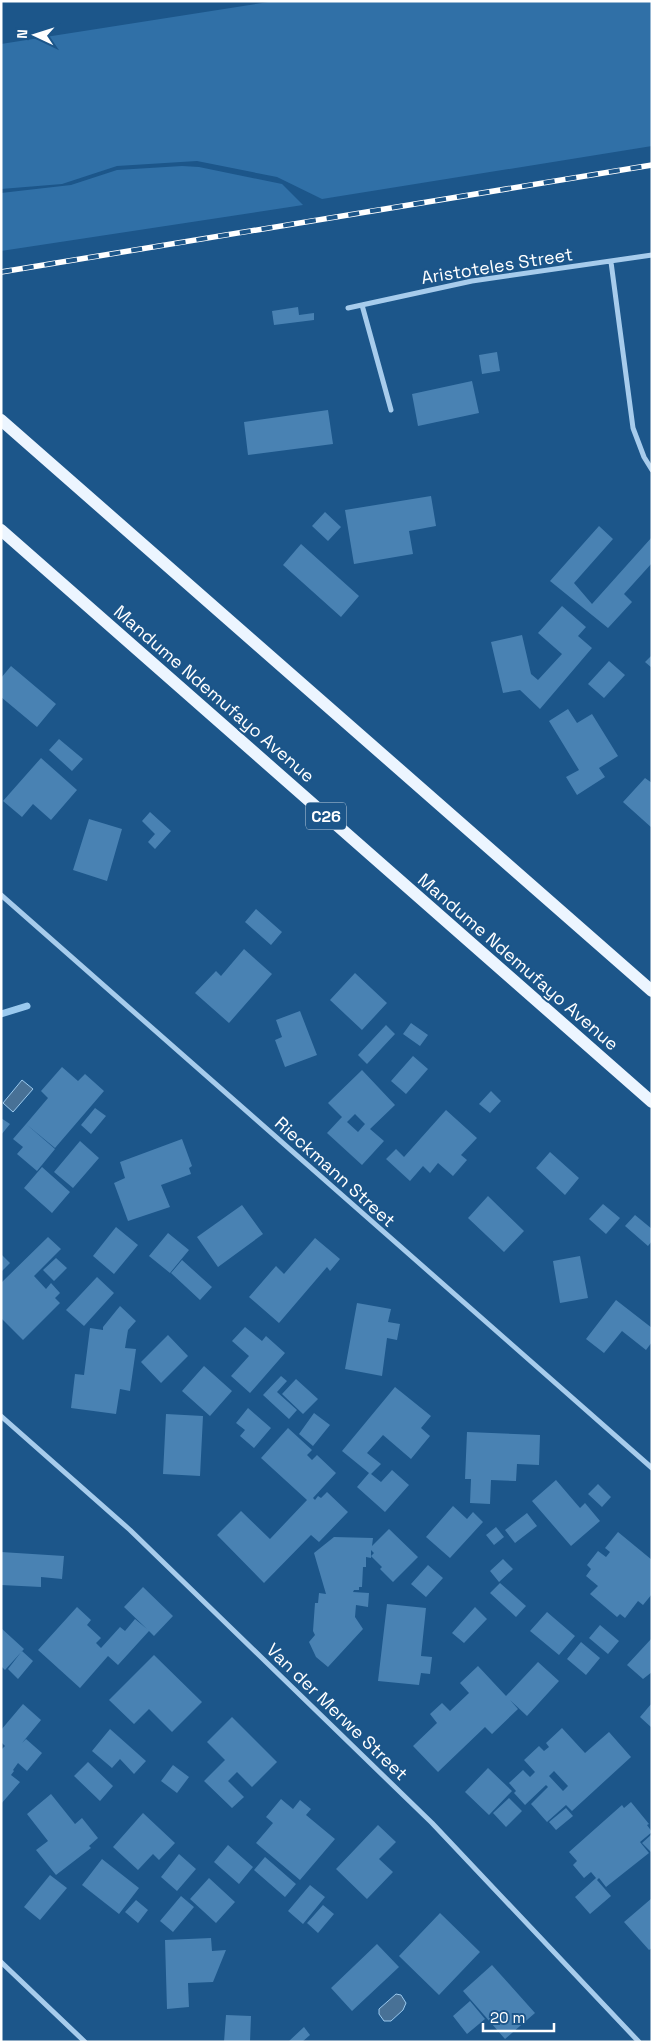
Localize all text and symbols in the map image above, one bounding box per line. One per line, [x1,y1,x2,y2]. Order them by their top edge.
north arrow [10,10,60,60]
text: N [13,29,31,39]
street label: Aristoteles Street [419,242,574,289]
street label: Mandume Ndemufayo Avenue [109,600,320,787]
road number: C26 [306,802,346,829]
street label: Mandume Ndemufayo Avenue [413,868,624,1055]
street label: Rieckmann Street [270,1111,400,1232]
street label: Van der Merwe Street [262,1638,413,1785]
scale bar [483,2000,554,2032]
text: 20 m [490,2008,525,2027]

